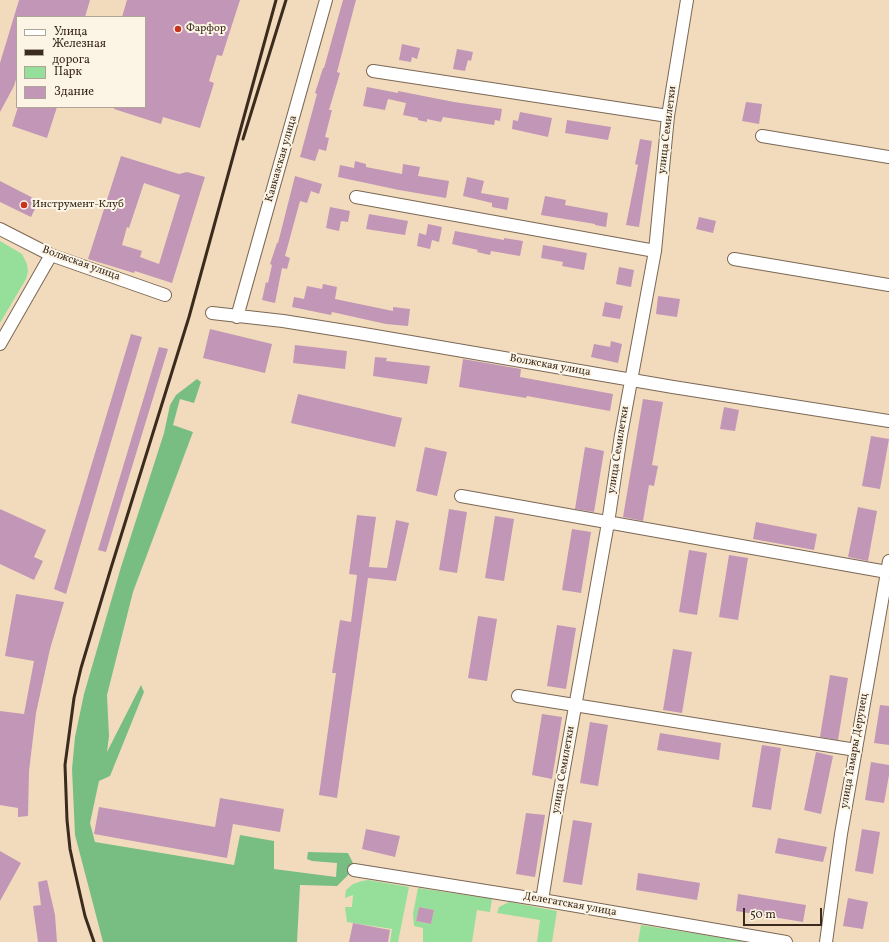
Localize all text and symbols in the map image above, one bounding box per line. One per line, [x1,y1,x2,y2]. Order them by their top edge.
legend [16,16,146,108]
place label: Фарфор [186,22,226,36]
text: Улица [54,24,87,40]
marker: Фарфор [173,24,183,34]
text: Железная дорога [52,36,106,68]
text: Парк [54,64,82,80]
text: Здание [54,84,94,100]
street label: улица Семилетки [656,85,680,175]
street label: Кавказская улица [263,114,301,204]
place label: Инструмент-Клуб [32,198,124,212]
marker: Инструмент-Клуб [19,200,29,210]
street label: Волжская улица [40,244,122,284]
street label: Волжская улица [508,352,592,380]
street label: улица Семилетки [606,405,632,495]
street label: улица Тамары Дерунец [838,692,872,810]
street label: улица Семилетки [550,725,578,815]
street label: Делегатская улица [522,890,618,920]
scale bar [745,900,824,926]
text: 50 m [750,907,776,923]

